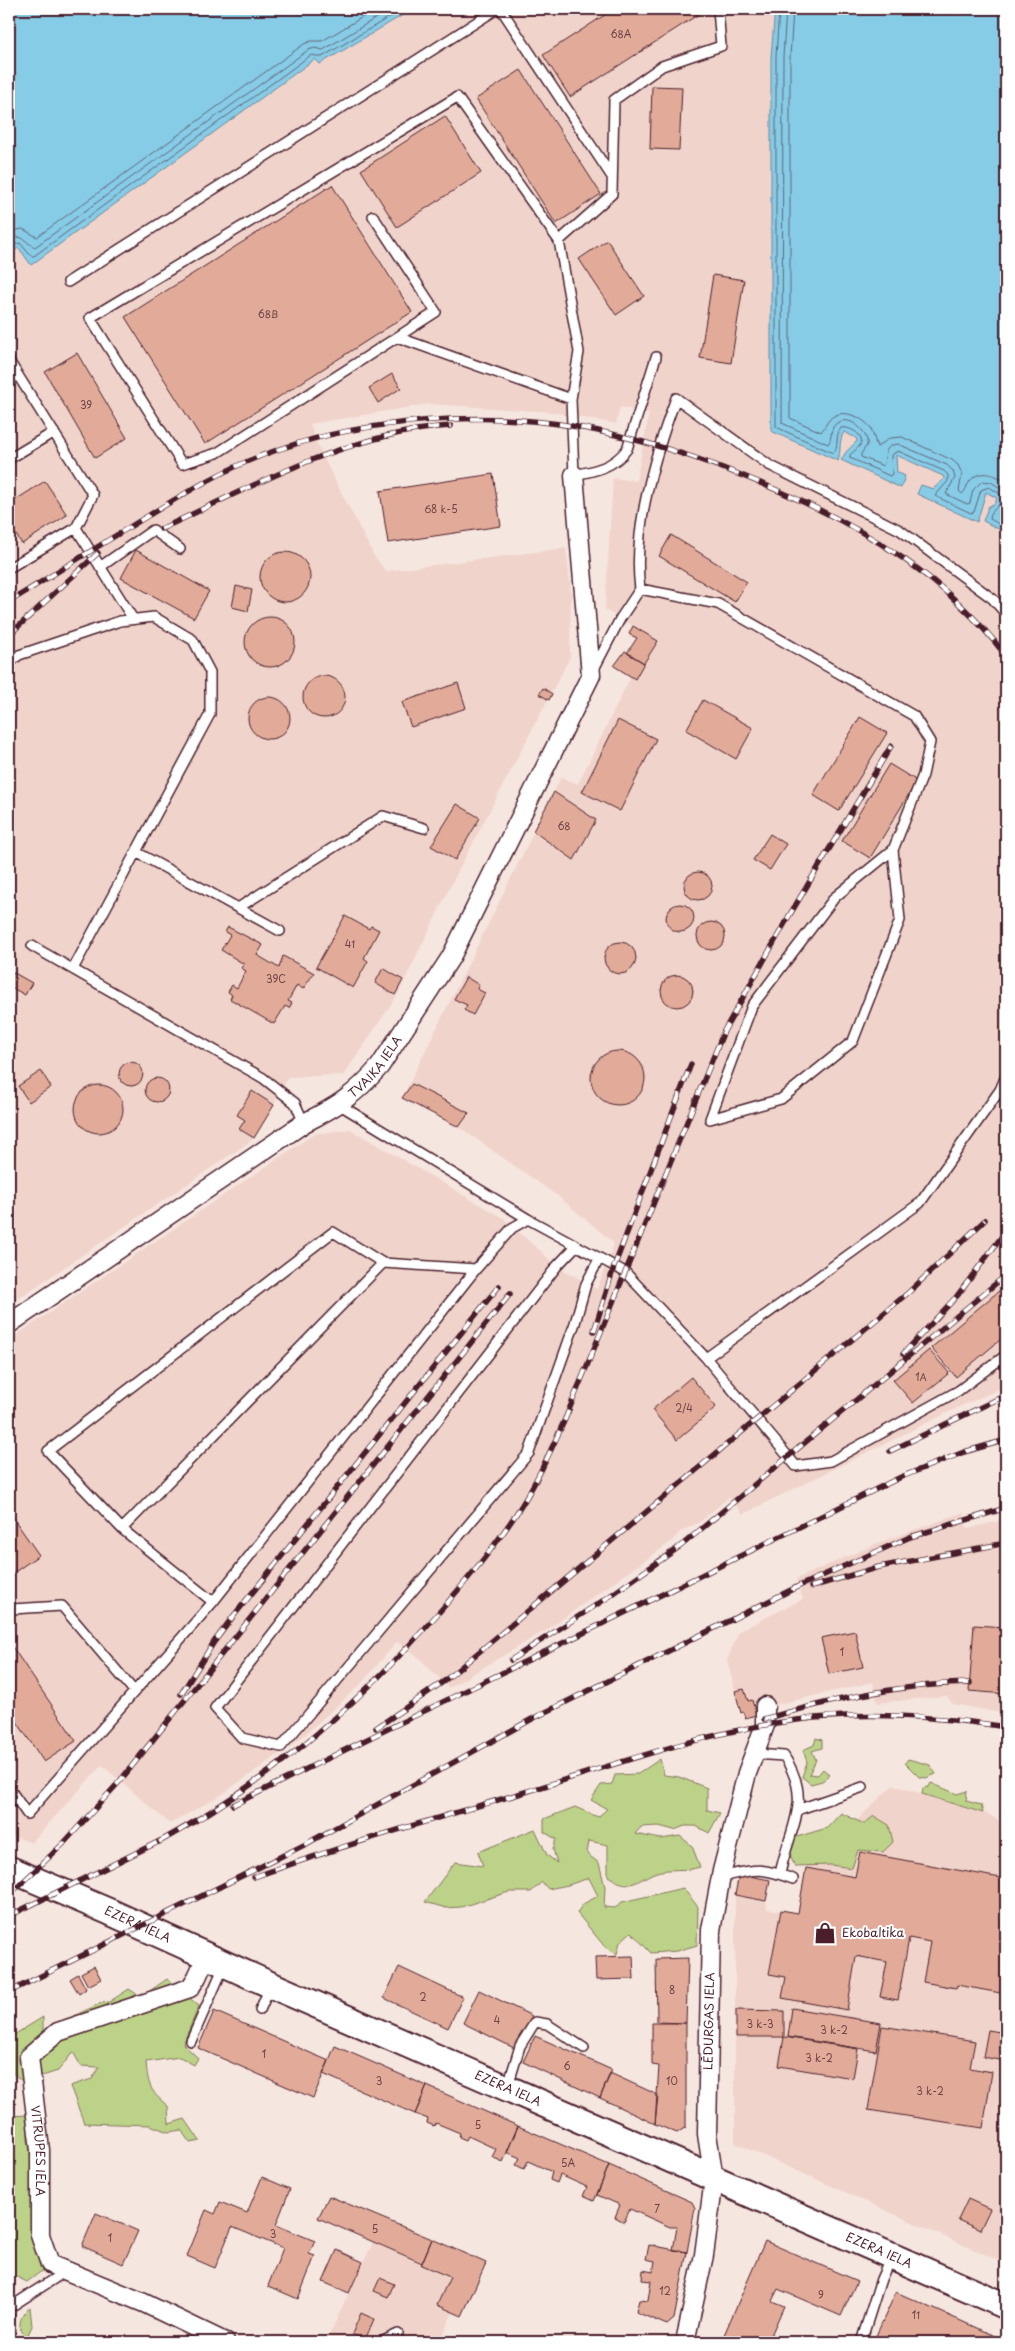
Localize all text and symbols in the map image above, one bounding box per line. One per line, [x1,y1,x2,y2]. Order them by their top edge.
house number: 68A [611,26,632,41]
house number: 68B [258,306,278,321]
house number: 39 [80,397,92,412]
house number: 68 k-5 [424,501,458,516]
house number: 68 [557,818,571,833]
house number: 41 [345,936,355,951]
house number: 39C [266,971,286,986]
street label: TVAIKA IELA [344,1032,405,1102]
house number: 1A [915,1369,927,1384]
house number: 2/4 [675,1400,693,1415]
house number: 1 [840,1644,844,1659]
street label: EZERA IELA [102,1901,174,1946]
shop icon: Ekobaltika [812,1920,838,1946]
place label: Ekobaltika [842,1923,904,1941]
street label: LĒDURGAS IELA [698,1972,718,2070]
house number: 8 [669,1982,675,1997]
house number: 2 [419,1989,427,2004]
house number: 4 [494,2012,501,2027]
house number: 3 k-3 [746,2016,774,2031]
house number: 3 k-2 [820,2022,848,2037]
house number: 1 [262,2046,266,2061]
house number: 3 k-2 [805,2050,833,2065]
house number: 6 [563,2058,571,2073]
street label: EZERA IELA [472,2065,544,2110]
house number: 3 [376,2073,382,2088]
house number: 10 [666,2073,678,2088]
house number: 3 k-2 [916,2083,944,2098]
street label: VITRUPES IELA [27,2104,50,2196]
house number: 5 [475,2117,481,2132]
house number: 5A [561,2155,575,2170]
house number: 7 [654,2201,660,2216]
house number: 5 [372,2221,378,2236]
house number: 3 [270,2226,276,2241]
street label: EZERA IELA [843,2227,916,2272]
house number: 1 [108,2230,112,2245]
house number: 12 [659,2283,671,2298]
house number: 9 [818,2287,824,2302]
house number: 11 [912,2307,920,2322]

